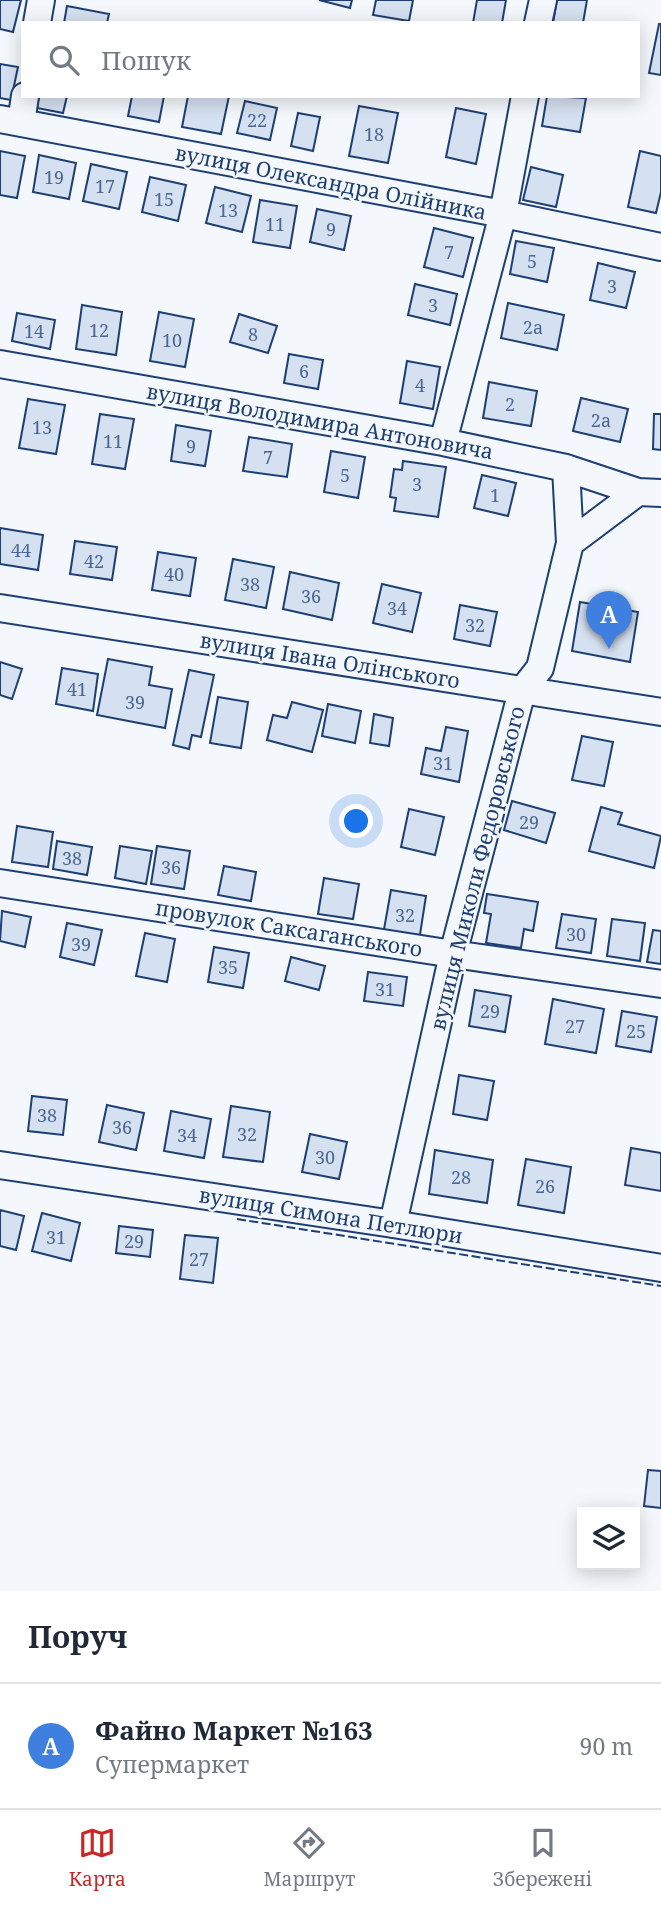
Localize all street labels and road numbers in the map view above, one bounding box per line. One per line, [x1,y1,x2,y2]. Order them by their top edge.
street label: вулиця Олександра Олійника [173,138,489,226]
street label: вулиця Володимира Антоновича [144,377,496,465]
street label: вулиця Івана Олінського [198,626,462,694]
street label: вулиця Миколи Федоровського [423,703,531,1033]
street label: провулок Саксаганського [154,893,424,963]
street label: вулиця Симона Петлюри [197,1180,465,1250]

